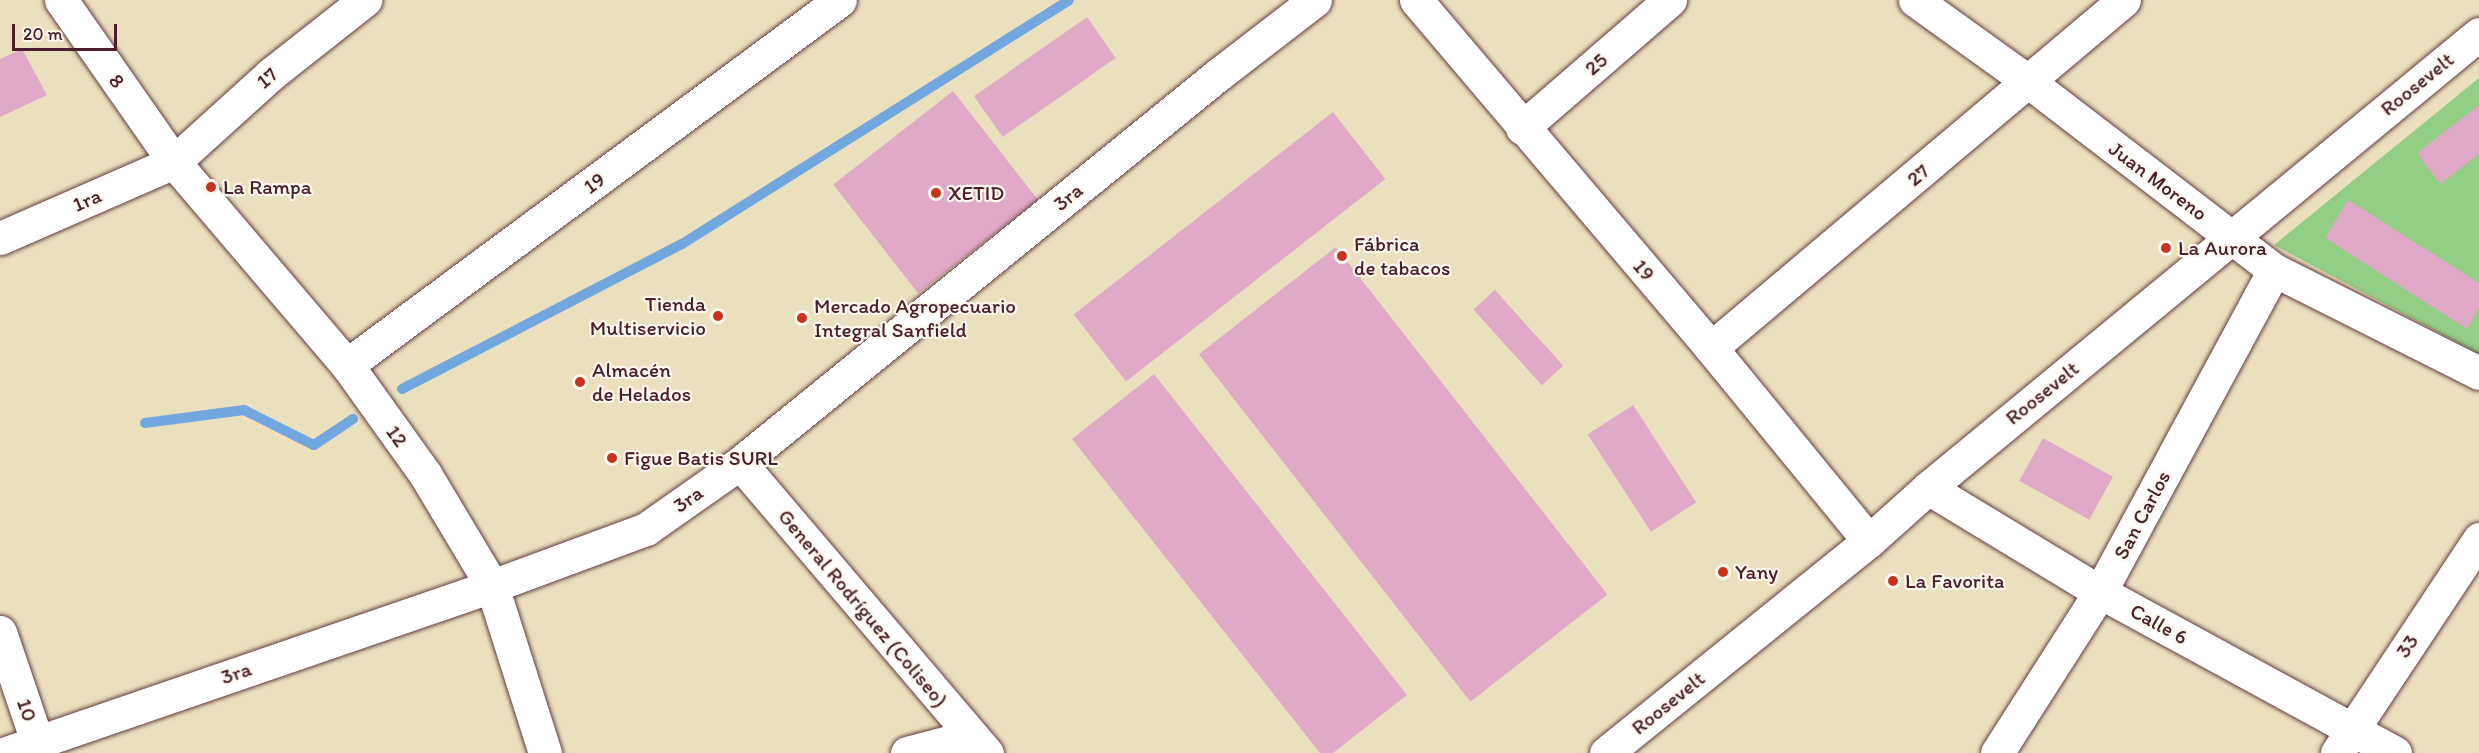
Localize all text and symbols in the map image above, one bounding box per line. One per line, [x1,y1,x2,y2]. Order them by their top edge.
scale bar [15,12,120,50]
text: 20 m [23,23,63,45]
street label: 25 [1579,47,1613,81]
street label: Roosevelt [2375,47,2459,121]
street label: 17 [251,62,283,94]
street label: 8 [103,69,131,93]
street label: Juan Moreno [2104,136,2212,226]
street label: 27 [1902,158,1934,192]
street label: 19 [578,167,610,199]
place label: La Rampa [223,174,311,200]
street label: 3ra [1048,178,1088,216]
marker: La Rampa [204,180,218,194]
place label: XETID [948,180,1004,206]
street label: 1ra [69,183,105,217]
marker: XETID [929,186,943,200]
place label: Fábrica de tabacos [1354,231,1450,281]
place label: La Aurora [2178,235,2267,261]
marker: La Aurora [2159,241,2173,255]
marker: Fábrica de tabacos [1335,249,1349,263]
street label: 19 [1628,254,1660,286]
place label: Tienda Multiservicio [590,291,706,341]
place label: Mercado Agropecuario Integral Sanfield [814,293,1016,343]
marker: Tienda Multiservicio [711,309,725,323]
marker: Mercado Agropecuario Integral Sanfield [795,311,809,325]
street label: Roosevelt [2000,356,2084,430]
place label: Almacén de Helados [592,357,690,407]
marker: Almacén de Helados [573,375,587,389]
street label: 12 [381,420,413,452]
place label: Figue Batis SURL [624,445,778,471]
marker: Figue Batis SURL [605,451,619,465]
street label: San Carlos [2108,466,2176,564]
street label: 3ra [668,480,708,518]
street label: General Rodríguez (Coliseo) [773,504,953,712]
place label: Yany [1735,559,1778,585]
marker: Yany [1716,565,1730,579]
place label: La Favorita [1905,568,2005,594]
marker: La Favorita [1886,574,1900,588]
street label: Calle 6 [2126,598,2192,650]
street label: 33 [2390,629,2424,663]
street label: 3ra [217,656,255,690]
street label: Roosevelt [1626,666,1710,740]
street label: 10 [11,695,43,725]

